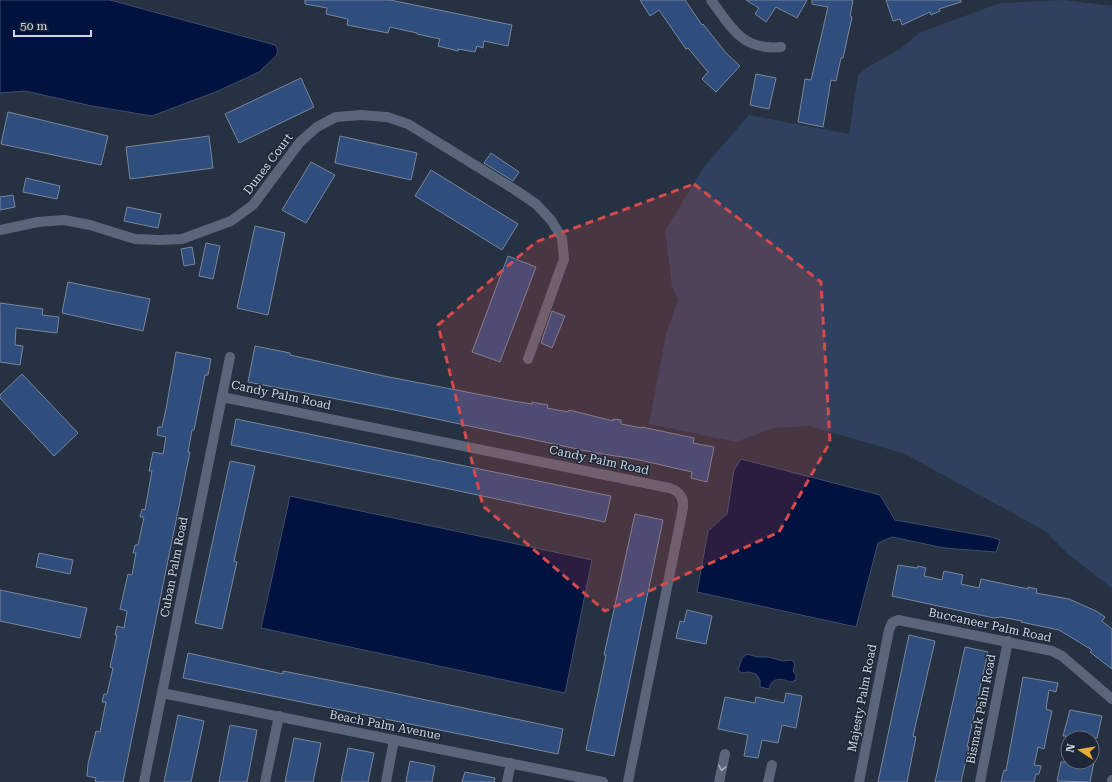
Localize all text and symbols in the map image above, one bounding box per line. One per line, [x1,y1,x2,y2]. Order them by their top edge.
scale bar [14,12,91,38]
text: 50 m [20,19,47,33]
street label: Dunes Court [240,130,296,197]
street label: Candy Palm Road [230,378,333,412]
street label: Candy Palm Road [548,443,651,477]
street label: Cuban Palm Road [157,515,191,618]
street label: Buccaneer Palm Road [927,605,1053,645]
street label: Majesty Palm Road [845,643,879,753]
street label: Bismark Palm Road [963,653,999,765]
street label: Beach Palm Avenue [328,707,442,743]
north arrow [1060,730,1100,770]
text: N [1063,742,1078,754]
one-way arrow [718,765,727,771]

